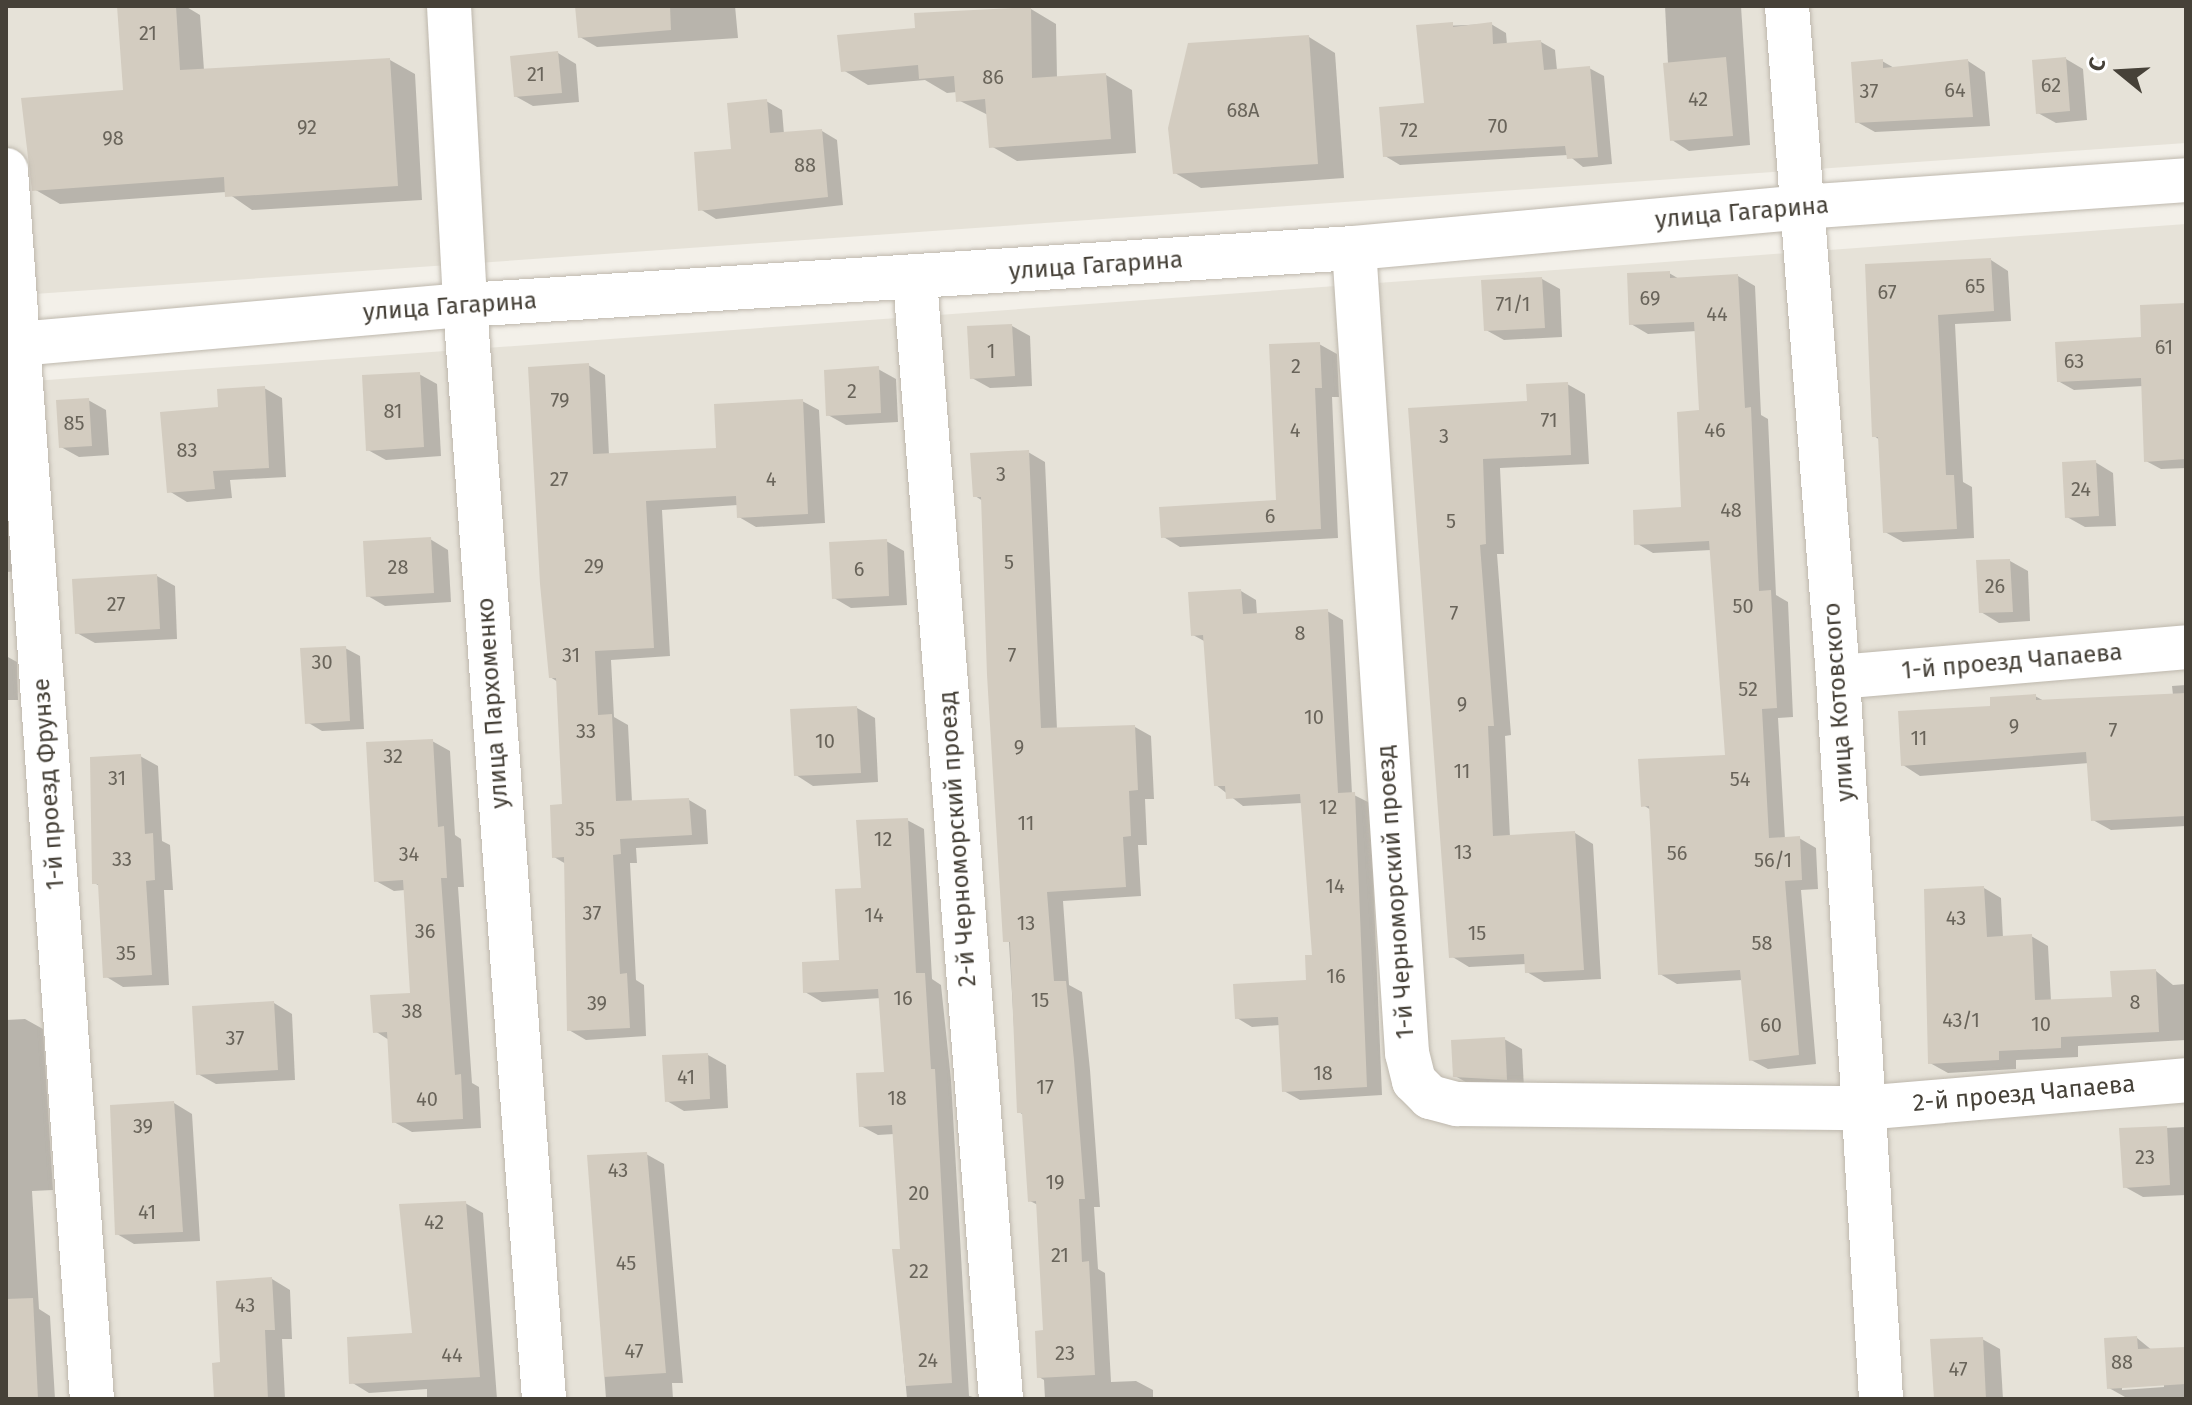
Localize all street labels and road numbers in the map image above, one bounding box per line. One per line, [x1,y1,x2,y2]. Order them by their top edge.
street label: улица Гагарина [1654,191,1830,235]
street label: улица Гагарина [1008,246,1184,286]
street label: улица Гагарина [362,287,538,327]
street label: улица Пархоменко [471,596,515,810]
street label: улица Котовского [1818,601,1860,803]
street label: 1-й проезд Чапаева [1900,638,2124,686]
street label: 1-й проезд Фрунзе [27,677,71,891]
street label: 2-й Черноморский проезд [933,690,983,988]
street label: 1-й Черноморский проезд [1371,744,1421,1040]
street label: 2-й проезд Чапаева [1912,1070,2136,1118]

